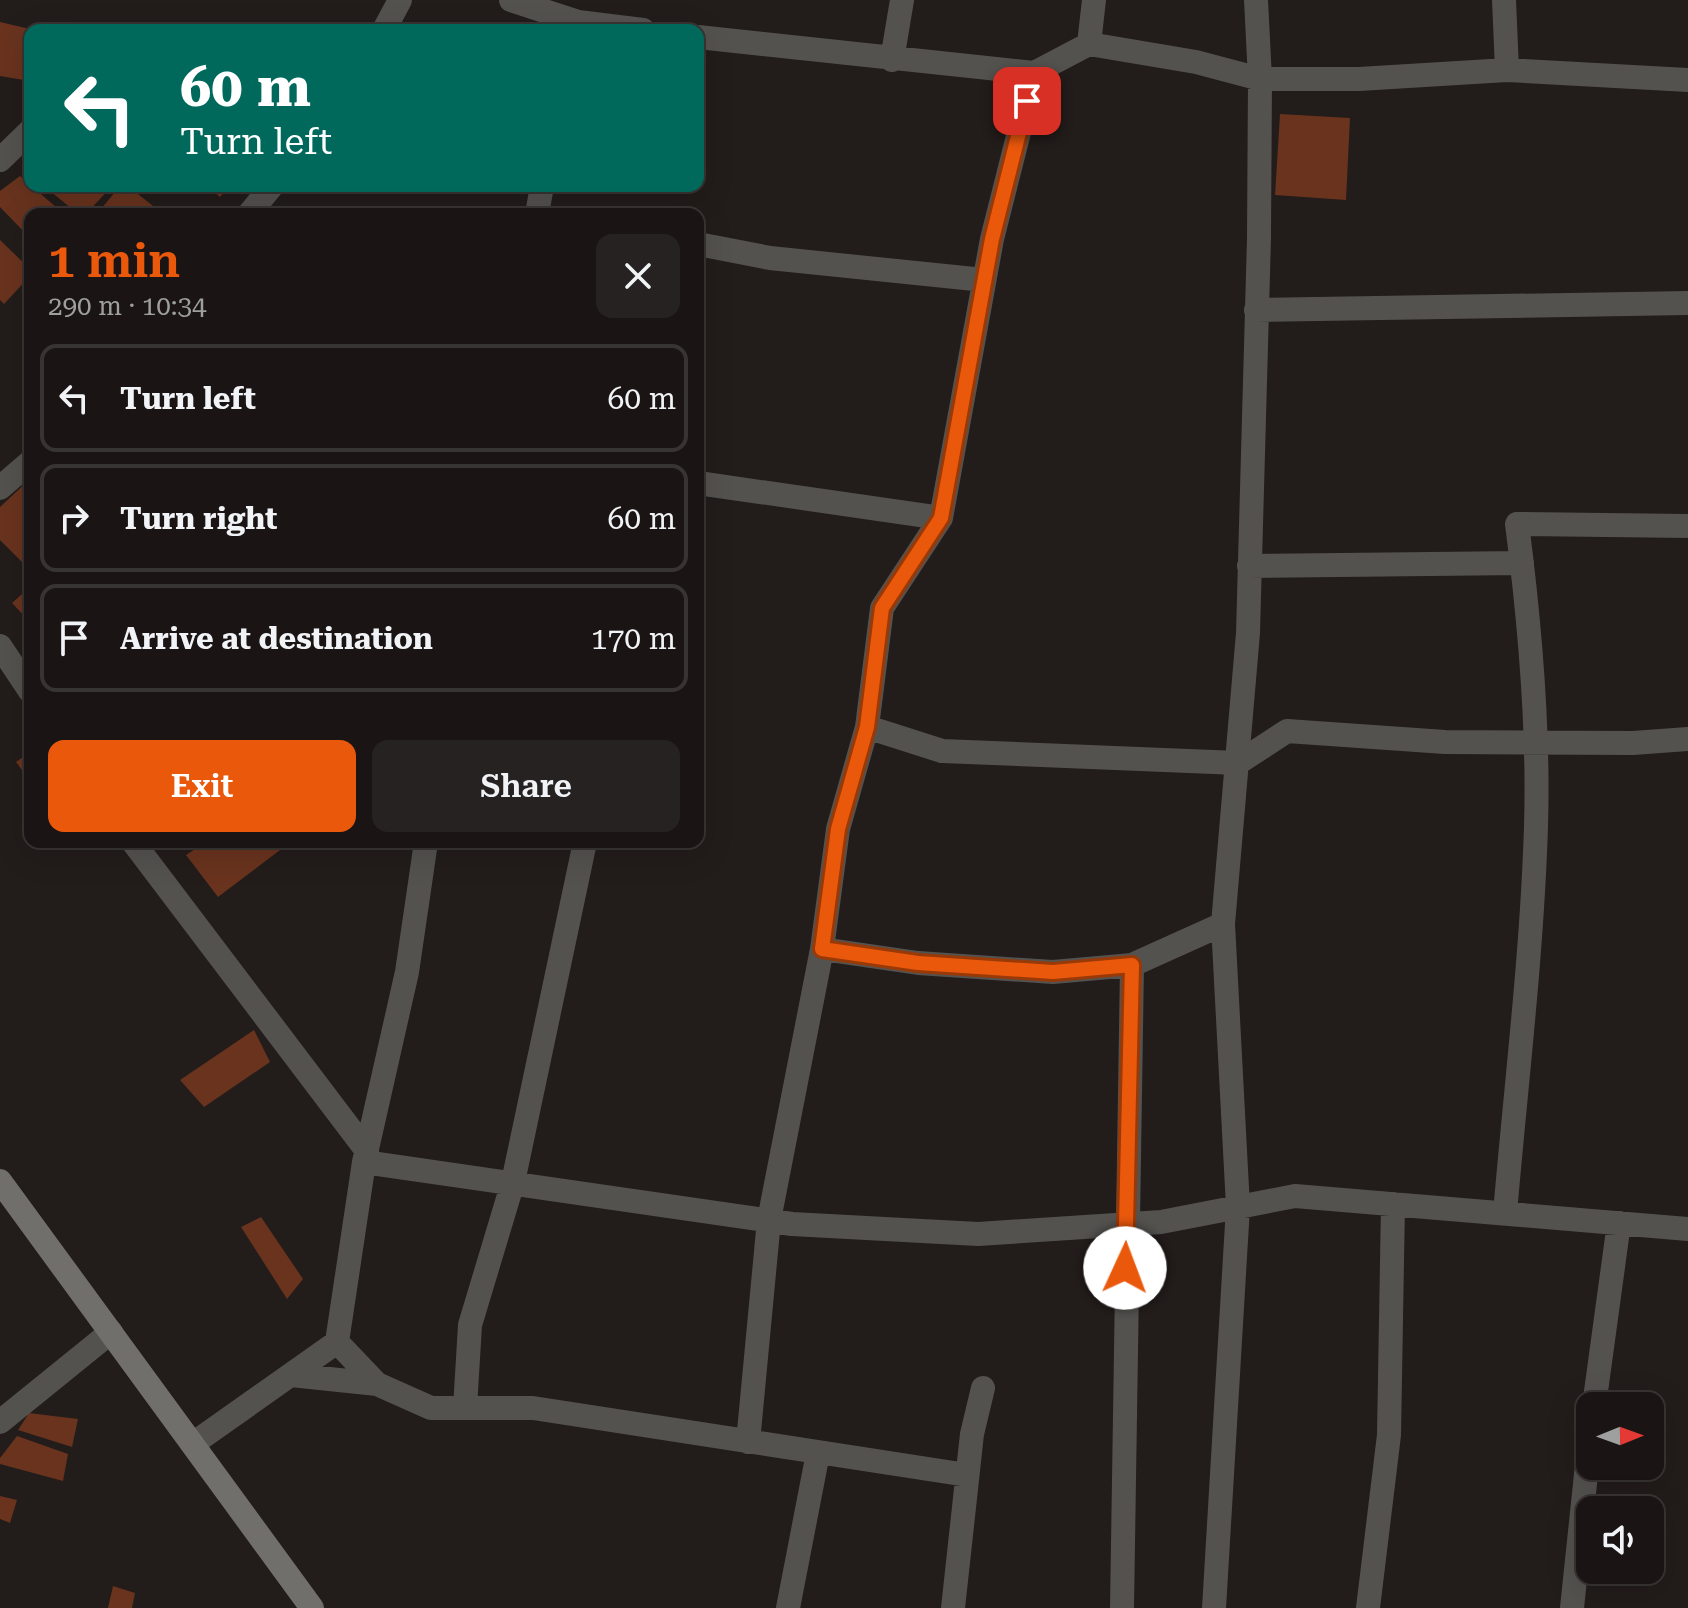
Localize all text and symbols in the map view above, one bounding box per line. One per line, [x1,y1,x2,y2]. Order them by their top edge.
text: 60 m [180,54,311,120]
icon: left [48,56,152,160]
pin [993,67,1061,135]
icon: arrive [1005,79,1049,123]
text: Turn left [180,121,332,163]
text: 1 min [48,233,180,289]
button: close [596,234,680,318]
text: 290 m · 10:34 [48,291,207,321]
icon: left [52,376,96,420]
text: Turn left [120,381,256,416]
text: 60 m [607,381,676,416]
icon: right [52,496,96,540]
text: Turn right [120,501,277,536]
text: 60 m [607,501,676,536]
icon: arrive [52,616,96,660]
text: Arrive at destination [120,621,433,656]
text: 170 m [591,621,676,656]
button: Exit [48,740,356,832]
button: Share [372,740,680,832]
position arrow [1083,1226,1167,1310]
north arrow [1576,1392,1664,1480]
map controls [1576,1392,1664,1584]
button: sound [1576,1496,1664,1584]

